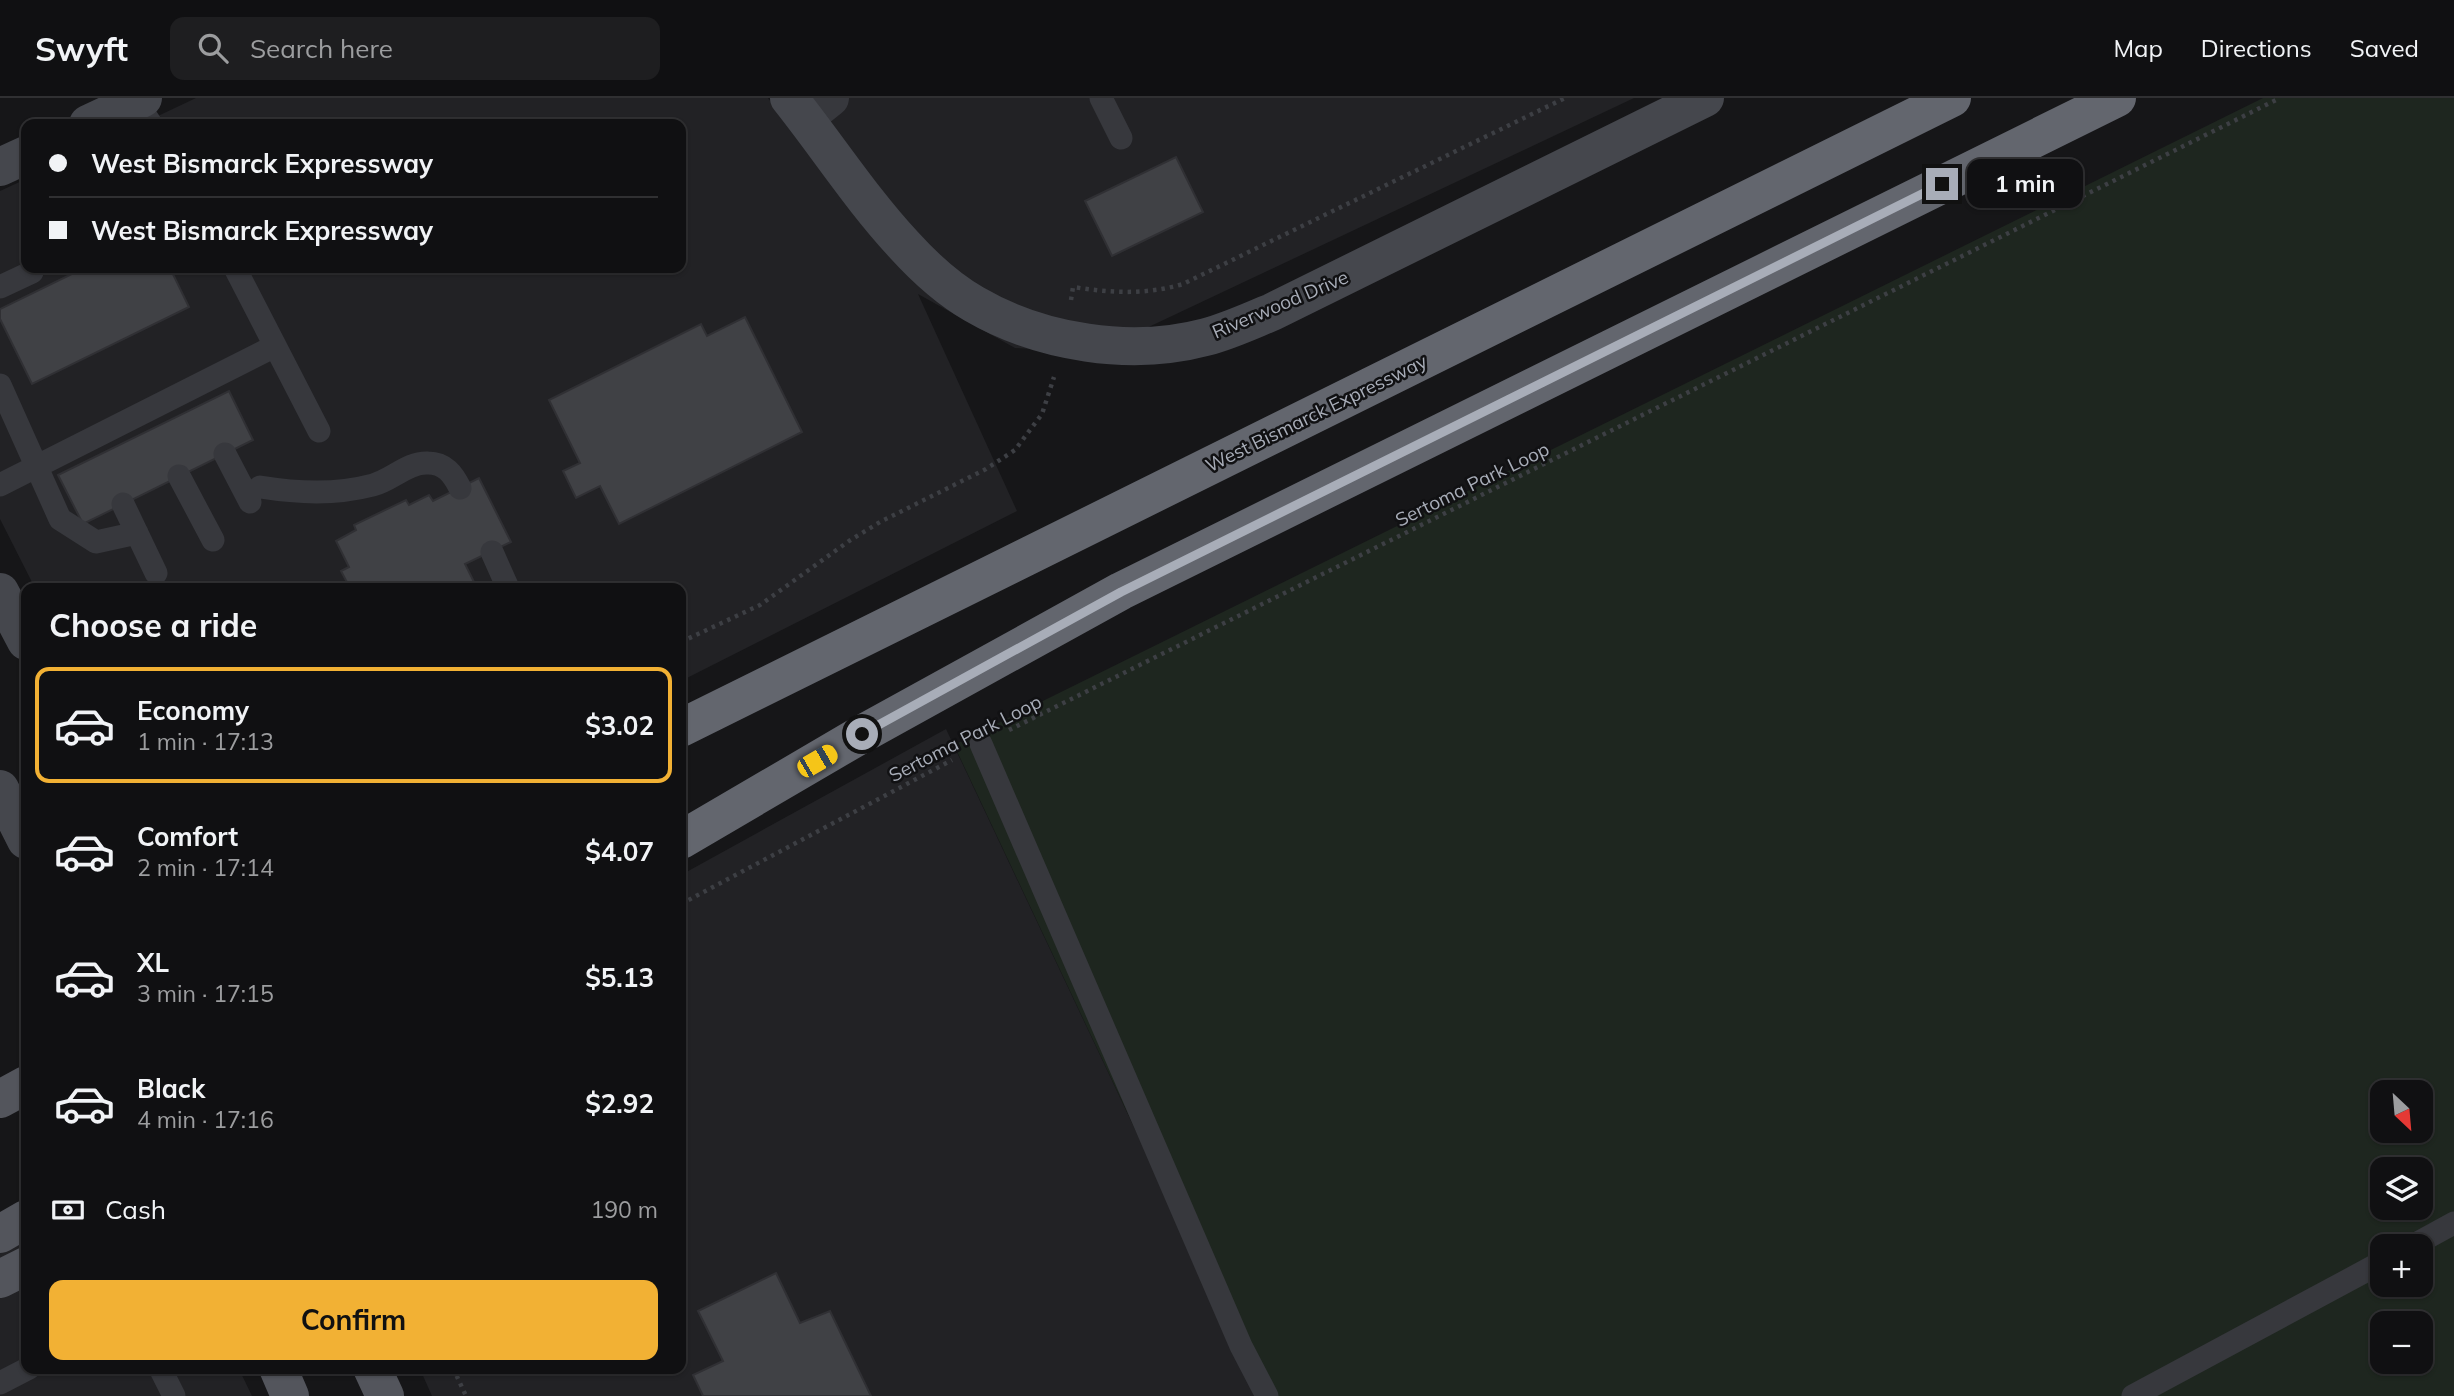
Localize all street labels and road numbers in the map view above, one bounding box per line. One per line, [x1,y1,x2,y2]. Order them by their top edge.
street label: Riverwood Drive [1208,264,1352,344]
street label: West Bismarck Expressway [1201,349,1431,477]
street label: Sertoma Park Loop [1391,436,1553,532]
street label: Sertoma Park Loop [885,689,1045,787]

